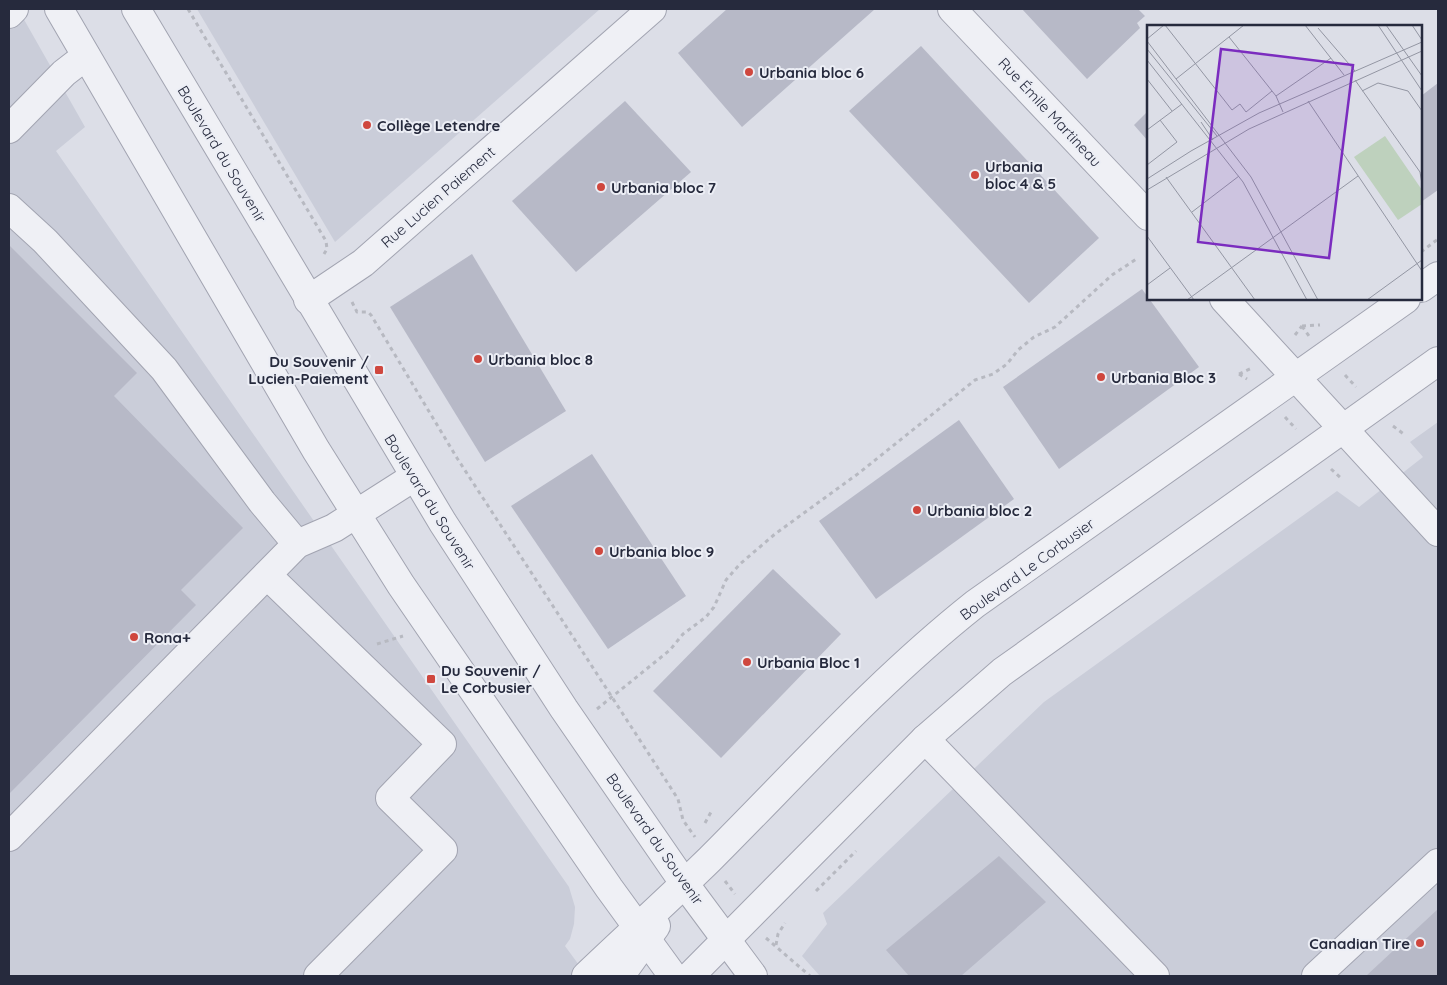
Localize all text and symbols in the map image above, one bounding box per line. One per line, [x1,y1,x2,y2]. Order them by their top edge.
inset map [1147,25,1422,300]
street label: Rue Émile Martineau [994,53,1106,171]
place label: Urbania bloc 6 [759,63,864,82]
marker: Urbania bloc 6 [743,66,755,78]
street label: Boulevard du Souvenir [174,82,271,226]
place label: Collège Letendre [377,116,501,135]
marker: Collège Letendre [361,119,373,131]
street label: Rue Lucien Paiement [377,142,499,252]
place label: Urbania bloc 4 & 5 [985,157,1056,193]
marker: Urbania bloc 4 & 5 [969,169,981,181]
place label: Urbania bloc 7 [611,178,716,197]
marker: Urbania bloc 7 [595,181,607,193]
place label: Urbania bloc 8 [488,350,593,369]
place label: Du Souvenir / Lucien-Paiement [248,352,369,388]
marker: Urbania bloc 8 [472,353,484,365]
marker: Du Souvenir / Lucien-Paiement [373,364,385,376]
place label: Urbania Bloc 3 [1111,368,1216,387]
marker: Urbania Bloc 3 [1095,371,1107,383]
street label: Boulevard du Souvenir [380,431,480,574]
place label: Urbania bloc 2 [927,501,1032,520]
marker: Urbania bloc 2 [911,504,923,516]
street label: Boulevard Le Corbusier [956,514,1098,624]
place label: Urbania bloc 9 [609,542,714,561]
marker: Urbania bloc 9 [593,545,605,557]
place label: Rona+ [144,628,191,647]
marker: Rona+ [128,631,140,643]
place label: Urbania Bloc 1 [757,653,860,672]
marker: Urbania Bloc 1 [741,656,753,668]
place label: Du Souvenir / Le Corbusier [441,661,541,697]
marker: Du Souvenir / Le Corbusier [425,673,437,685]
street label: Boulevard du Souvenir [602,769,708,909]
place label: Canadian Tire [1309,934,1410,953]
marker: Canadian Tire [1414,937,1426,949]

